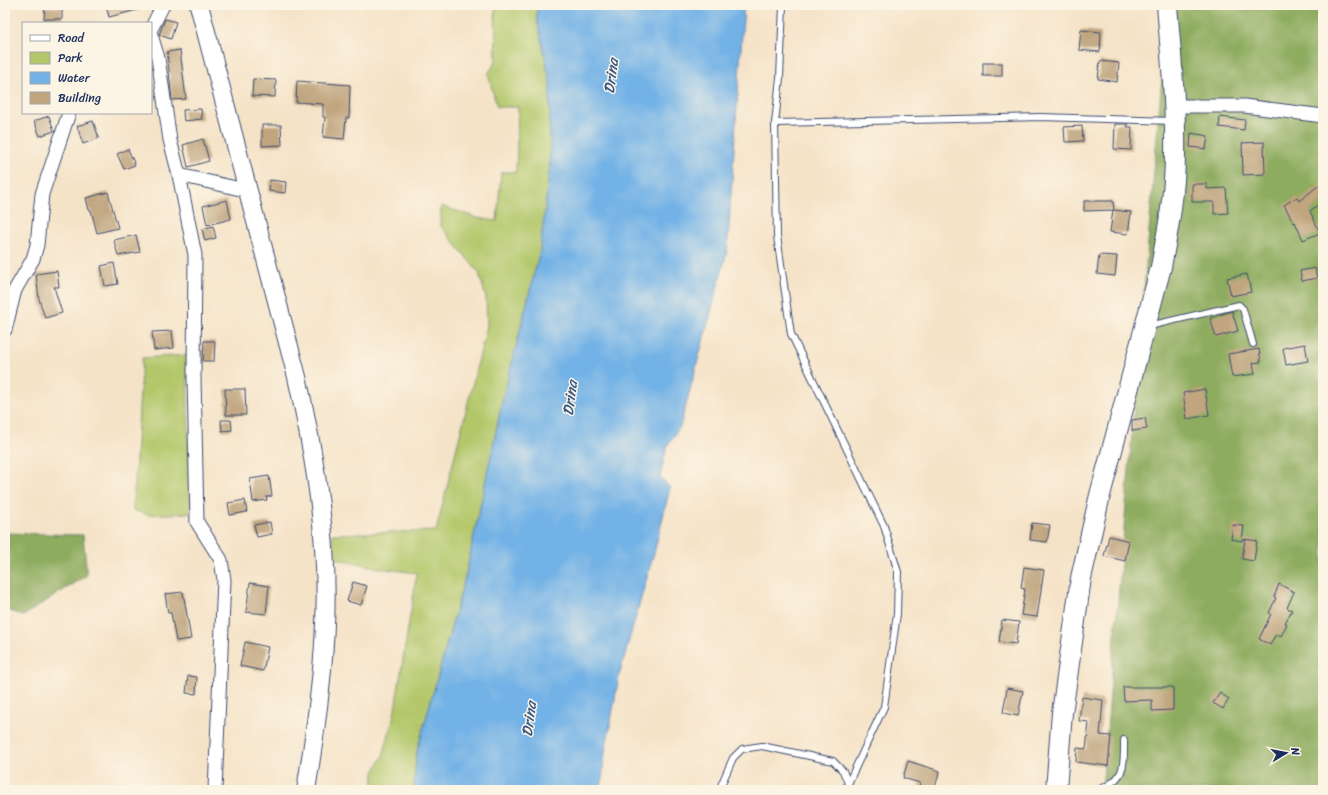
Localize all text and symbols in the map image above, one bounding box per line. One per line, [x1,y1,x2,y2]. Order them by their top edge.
legend [22,22,152,114]
text: Road [58,27,85,49]
text: Park [58,47,83,69]
water label: Drina [596,55,626,95]
text: Water [58,67,91,89]
text: Building [58,87,101,109]
water label: Drina [555,377,585,417]
water label: Drina [514,698,544,738]
north arrow [1266,733,1306,773]
text: N [1285,745,1305,757]

